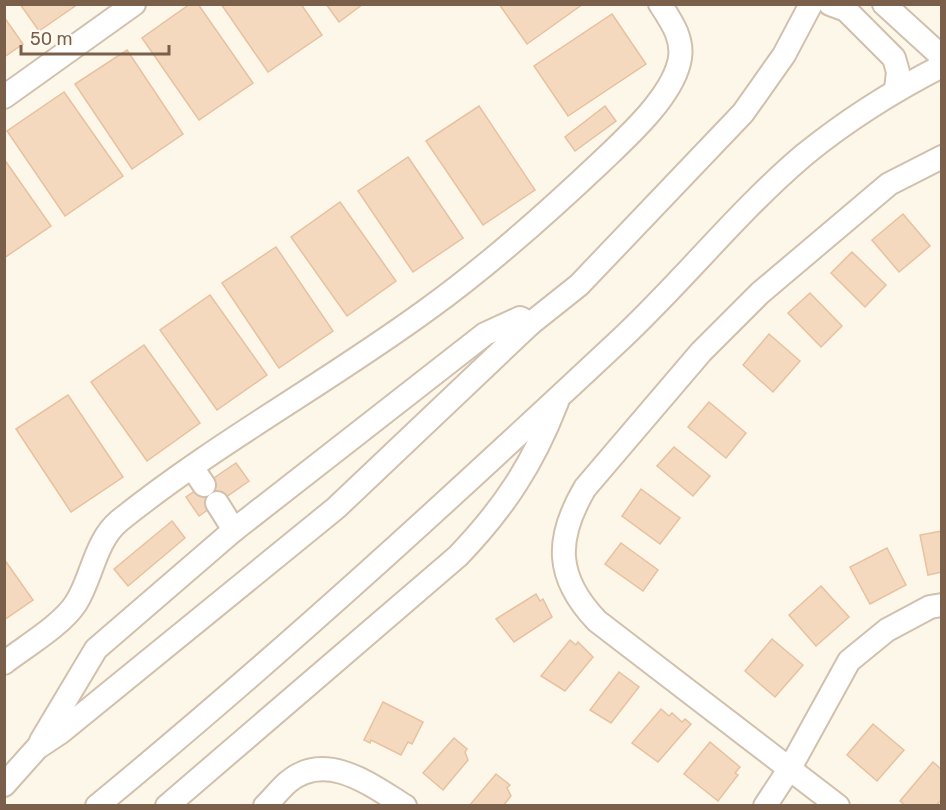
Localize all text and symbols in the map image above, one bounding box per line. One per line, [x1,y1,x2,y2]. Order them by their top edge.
scale bar [21,18,170,56]
text: 50 m [30,28,73,50]

